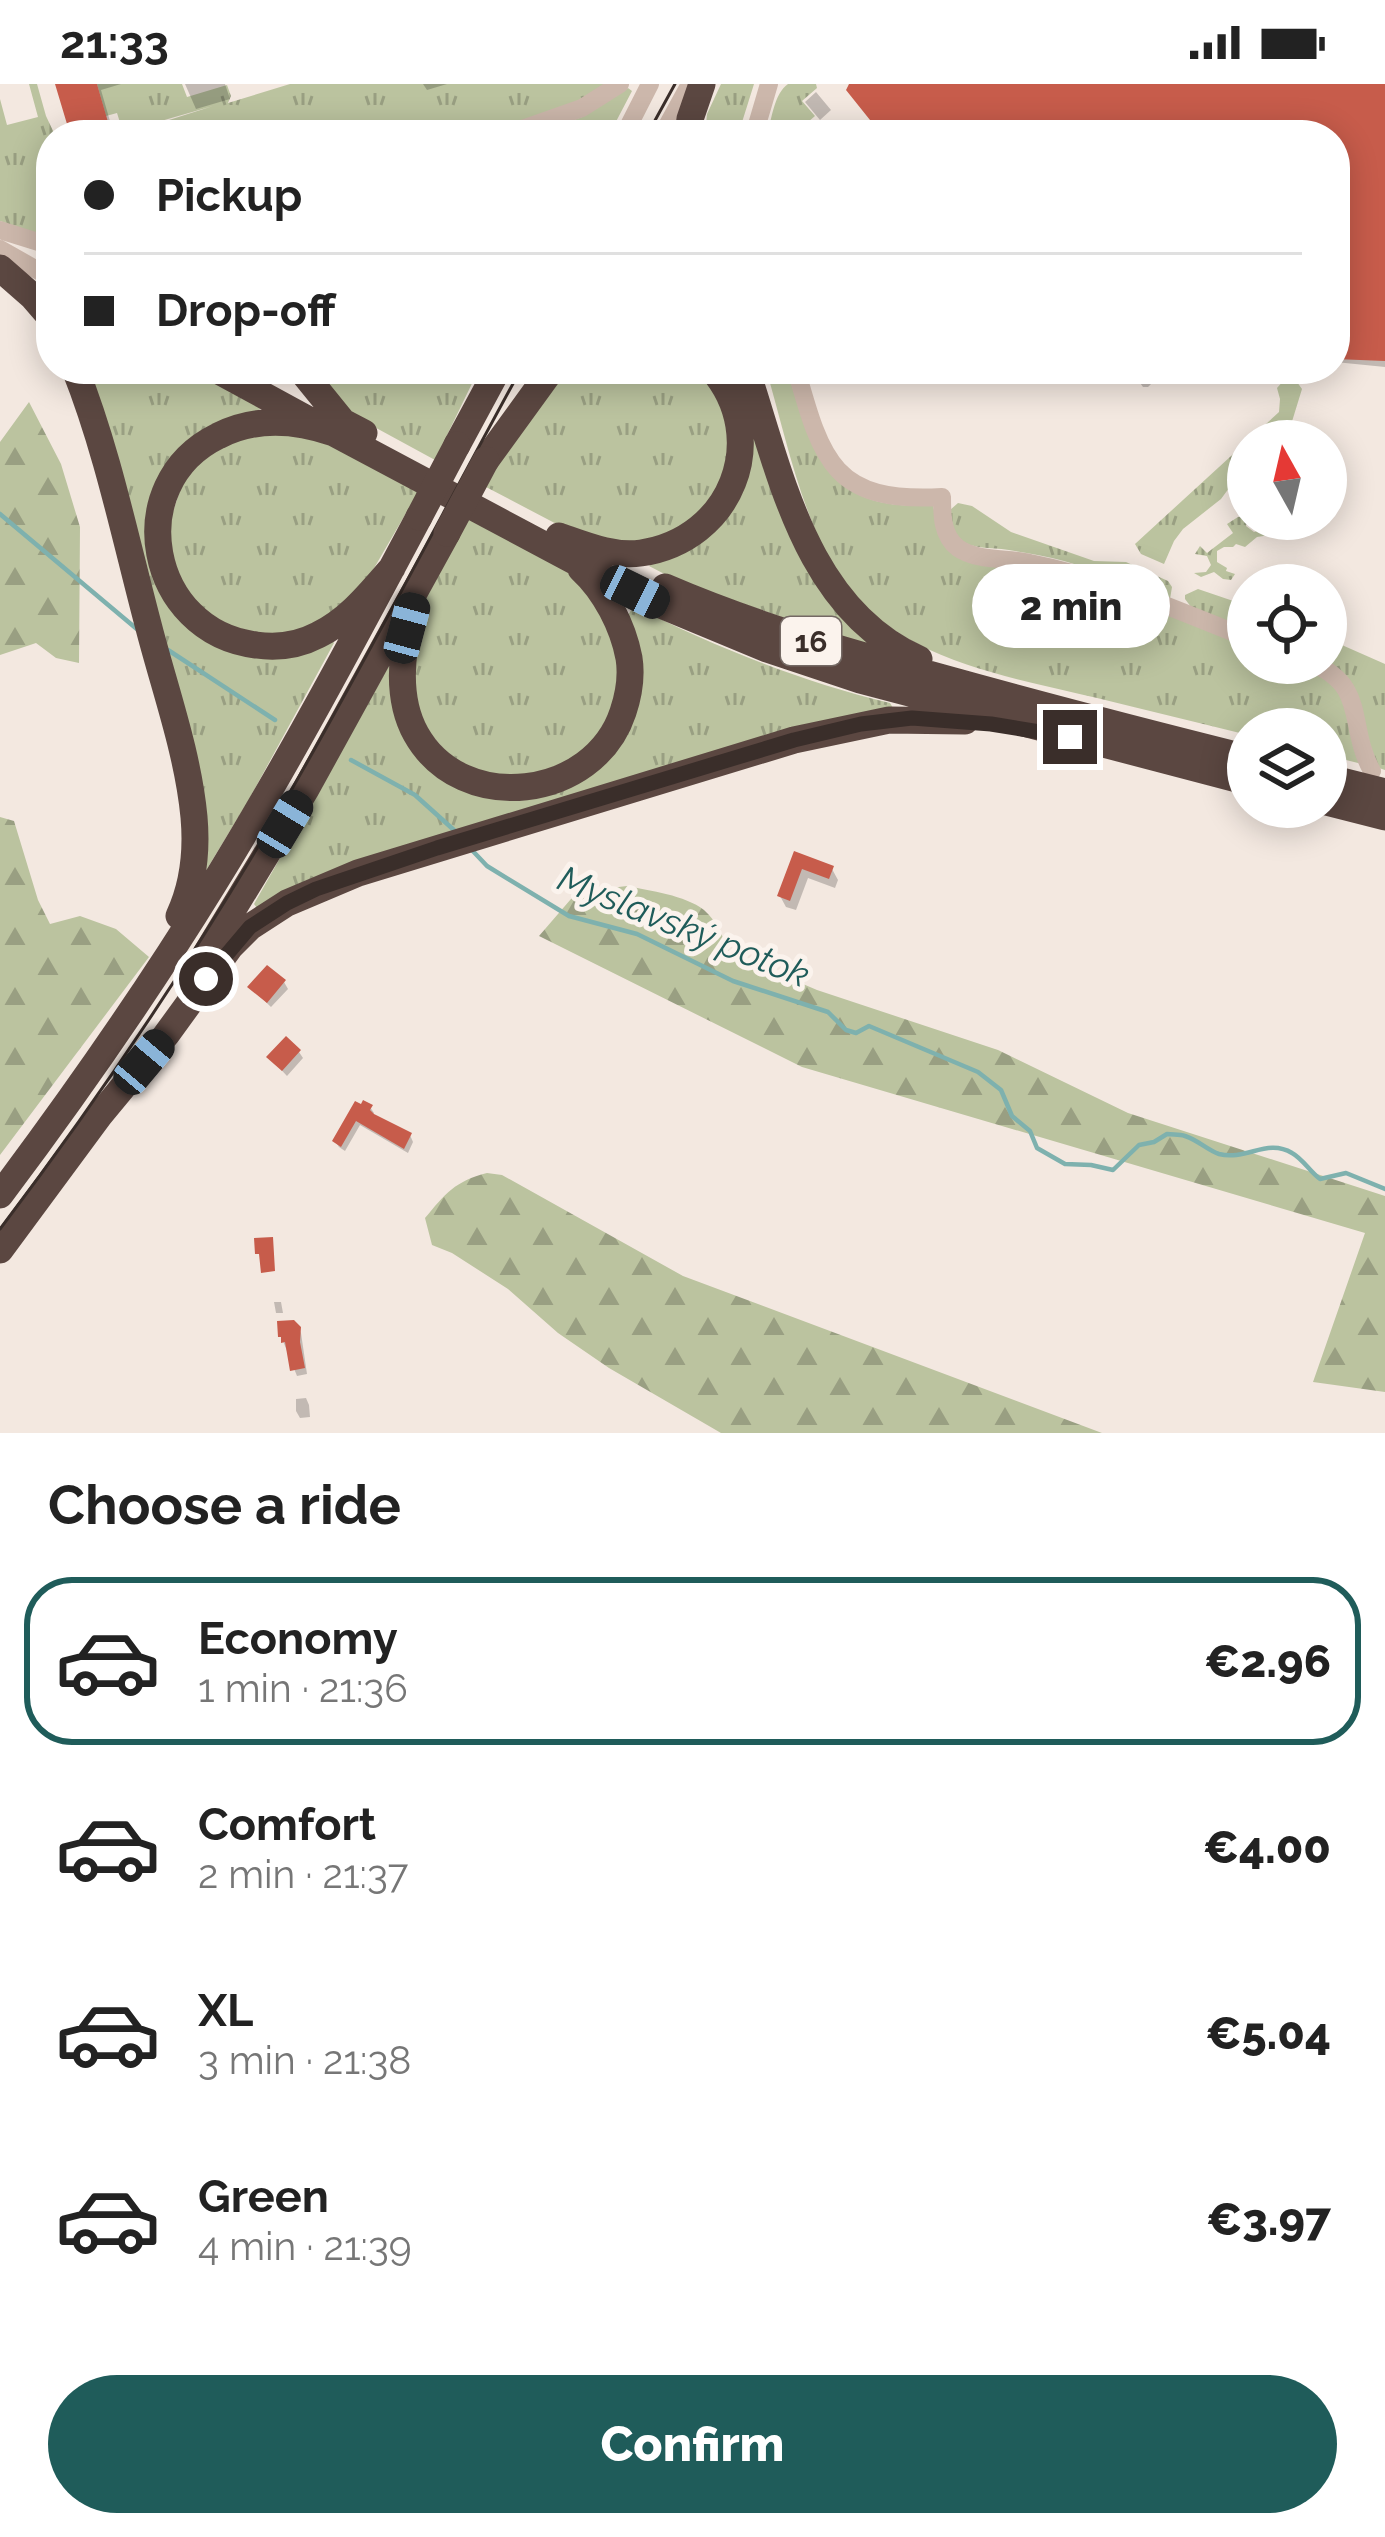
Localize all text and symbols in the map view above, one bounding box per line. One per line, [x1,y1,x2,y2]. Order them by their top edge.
text: 21:33 [60,16,169,69]
text: Pickup [156,169,302,222]
text: Drop-off [156,284,336,337]
north arrow [1227,420,1347,540]
map controls [1227,420,1347,828]
car [595,560,675,624]
callout: 2 min [971,563,1169,647]
button: locate [1227,564,1347,684]
text: 2 min [1020,583,1122,629]
car [380,589,434,667]
road number: 16 [781,617,841,665]
button: layers [1227,708,1347,828]
route end [1043,710,1097,764]
car [251,784,319,864]
water label: Myslavský potok [552,856,816,996]
route start [179,952,233,1006]
car [107,1023,181,1101]
text: Choose a ride [48,1473,401,1537]
icon: car [54,1607,162,1715]
text: Economy [198,1612,398,1665]
text: €2.96 [1204,1635,1331,1688]
text: 1 min · 21:36 [198,1665,408,1711]
icon: car [54,1793,162,1901]
text: Comfort [198,1798,376,1851]
text: €4.00 [1203,1821,1331,1874]
text: 2 min · 21:37 [198,1851,408,1897]
icon: car [54,1979,162,2087]
text: XL [198,1984,253,2037]
text: €5.04 [1205,2007,1331,2060]
text: 3 min · 21:38 [198,2037,411,2083]
icon: car [54,2165,162,2273]
text: Green [198,2170,329,2223]
text: €3.97 [1206,2193,1331,2246]
text: 4 min · 21:39 [198,2223,412,2269]
button: Confirm [48,2375,1337,2513]

